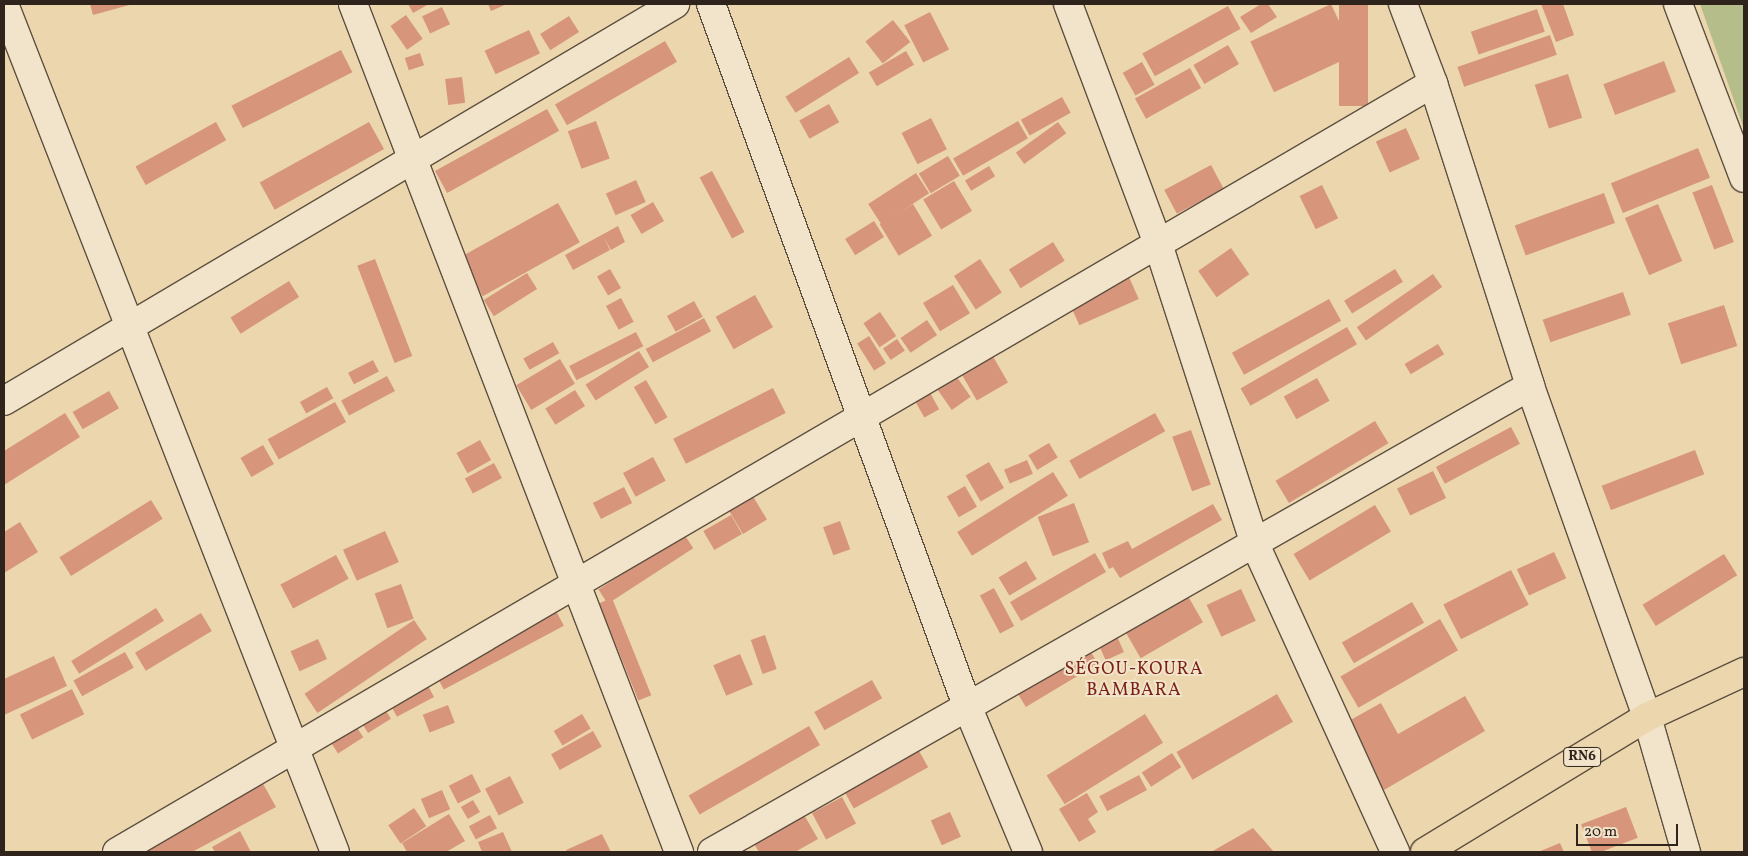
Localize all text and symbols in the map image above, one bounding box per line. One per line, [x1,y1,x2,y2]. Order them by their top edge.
district label: SÉGOU-KOURA BAMBARA [1063,660,1205,702]
road number: RN6 [1562,746,1602,769]
scale bar [1578,814,1680,846]
text: 20 m [1584,822,1617,843]

